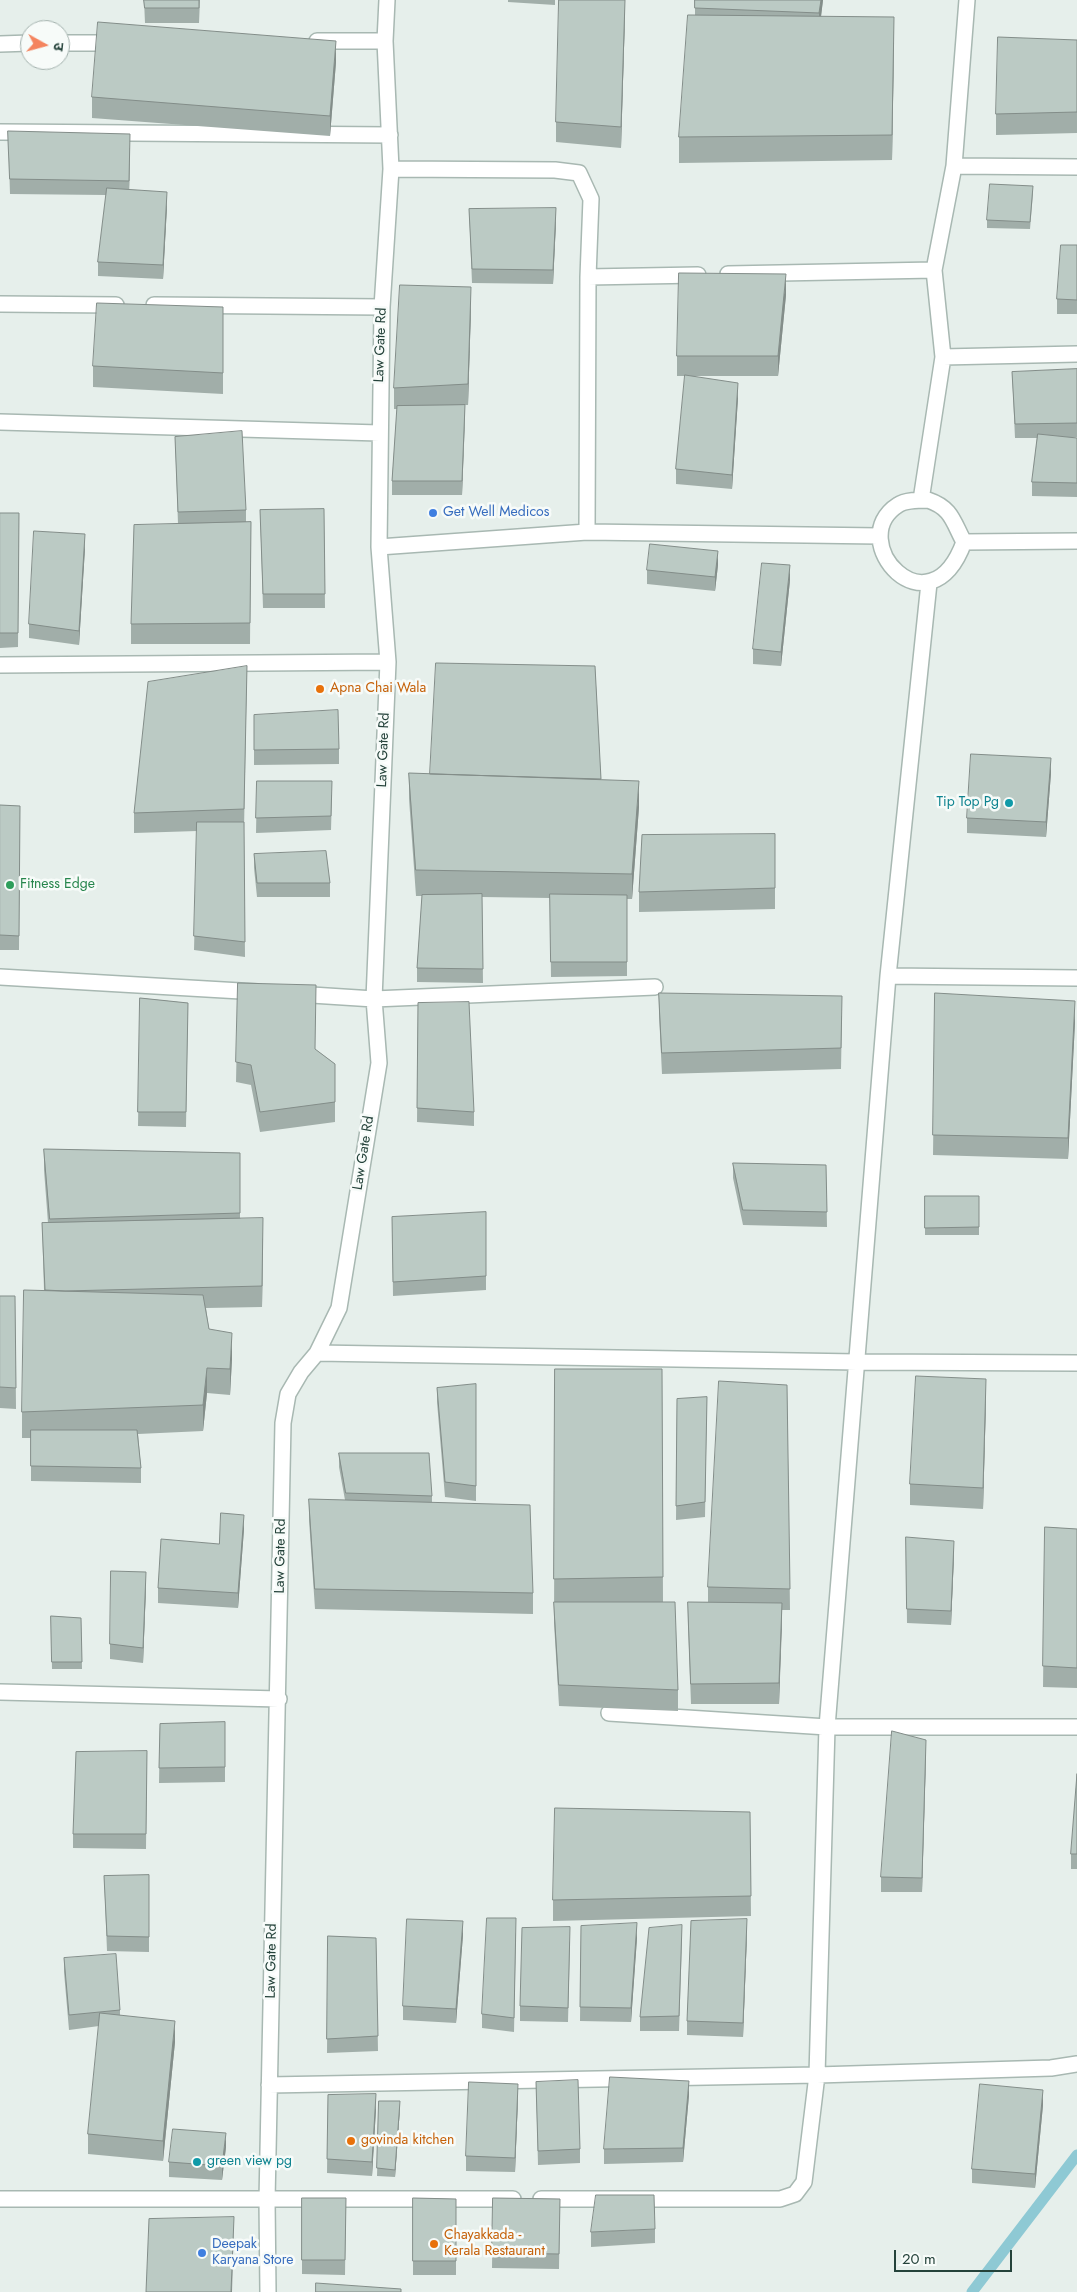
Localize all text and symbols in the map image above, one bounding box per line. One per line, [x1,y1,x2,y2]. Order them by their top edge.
north arrow [20,20,70,70]
text: उ [48,41,69,52]
street label: Law Gate Rd [371,307,391,383]
place label: Get Well Medicos [443,505,549,521]
marker: Get Well Medicos [427,507,439,519]
place label: Apna Chai Wala [330,681,426,697]
marker: Apna Chai Wala [314,683,326,695]
street label: Law Gate Rd [374,712,394,788]
place label: Tip Top Pg [937,795,999,811]
marker: Tip Top Pg [1003,797,1015,809]
place label: Fitness Edge [20,877,95,893]
marker: Fitness Edge [4,879,16,891]
street label: Law Gate Rd [350,1115,378,1191]
street label: Law Gate Rd [272,1518,290,1594]
street label: Law Gate Rd [263,1923,281,1999]
place label: govinda kitchen [361,2133,454,2149]
marker: govinda kitchen [345,2135,357,2147]
place label: green view pg [207,2154,292,2170]
marker: green view pg [191,2156,203,2168]
place label: Chayakkada - Kerala Restaurant [444,2228,545,2260]
place label: Deepak Karyana Store [212,2237,294,2270]
marker: Chayakkada - Kerala Restaurant [428,2238,440,2250]
scale bar [897,2240,1014,2272]
marker: Deepak Karyana Store [196,2247,208,2259]
text: 20 m [902,2248,936,2270]

